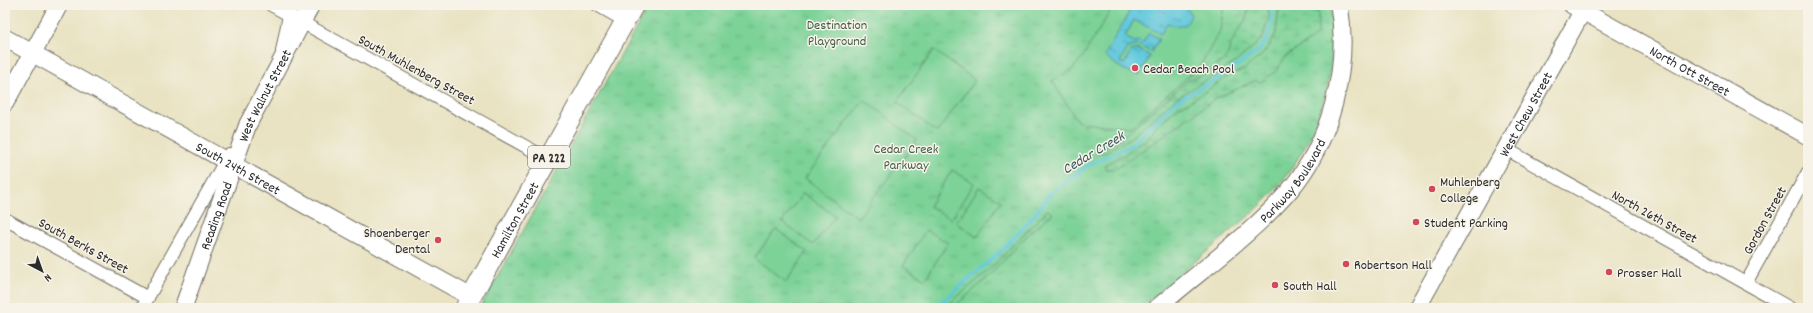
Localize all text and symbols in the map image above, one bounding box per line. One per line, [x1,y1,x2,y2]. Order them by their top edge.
park label: Destination Playground [807,16,867,52]
street label: South Muhlenberg Street [354,30,478,111]
street label: North Ott Street [1645,42,1733,103]
street label: West Walnut Street [235,46,298,145]
place label: Cedar Beach Pool [1143,60,1235,80]
marker: Cedar Beach Pool [1130,63,1140,73]
street label: West Chew Street [1495,69,1559,161]
water label: Cedar Creek [1059,125,1131,181]
street label: Parkway Boulevard [1256,136,1332,229]
street label: South 24th Street [191,138,283,201]
park label: Cedar Creek Parkway [874,140,939,176]
road number: PA 222 [528,146,570,168]
place label: Muhlenberg College [1440,173,1500,209]
street label: Hamilton Street [487,179,545,263]
street label: Reading Road [196,180,239,253]
street label: Gordon Street [1739,183,1793,259]
marker: Muhlenberg College [1427,184,1437,194]
street label: North 26th Street [1608,186,1700,250]
street label: South Berks Street [34,214,132,280]
place label: Student Parking [1424,214,1508,234]
marker: Student Parking [1411,217,1421,227]
place label: Shoenberger Dental [364,224,431,260]
marker: Shoenberger Dental [433,235,443,245]
north arrow [22,251,62,291]
place label: Robertson Hall [1354,256,1432,276]
marker: Robertson Hall [1341,259,1351,269]
place label: Prosser Hall [1617,264,1682,284]
marker: Prosser Hall [1604,267,1614,277]
text: N [40,269,55,285]
place label: South Hall [1283,277,1337,297]
marker: South Hall [1270,280,1280,290]

